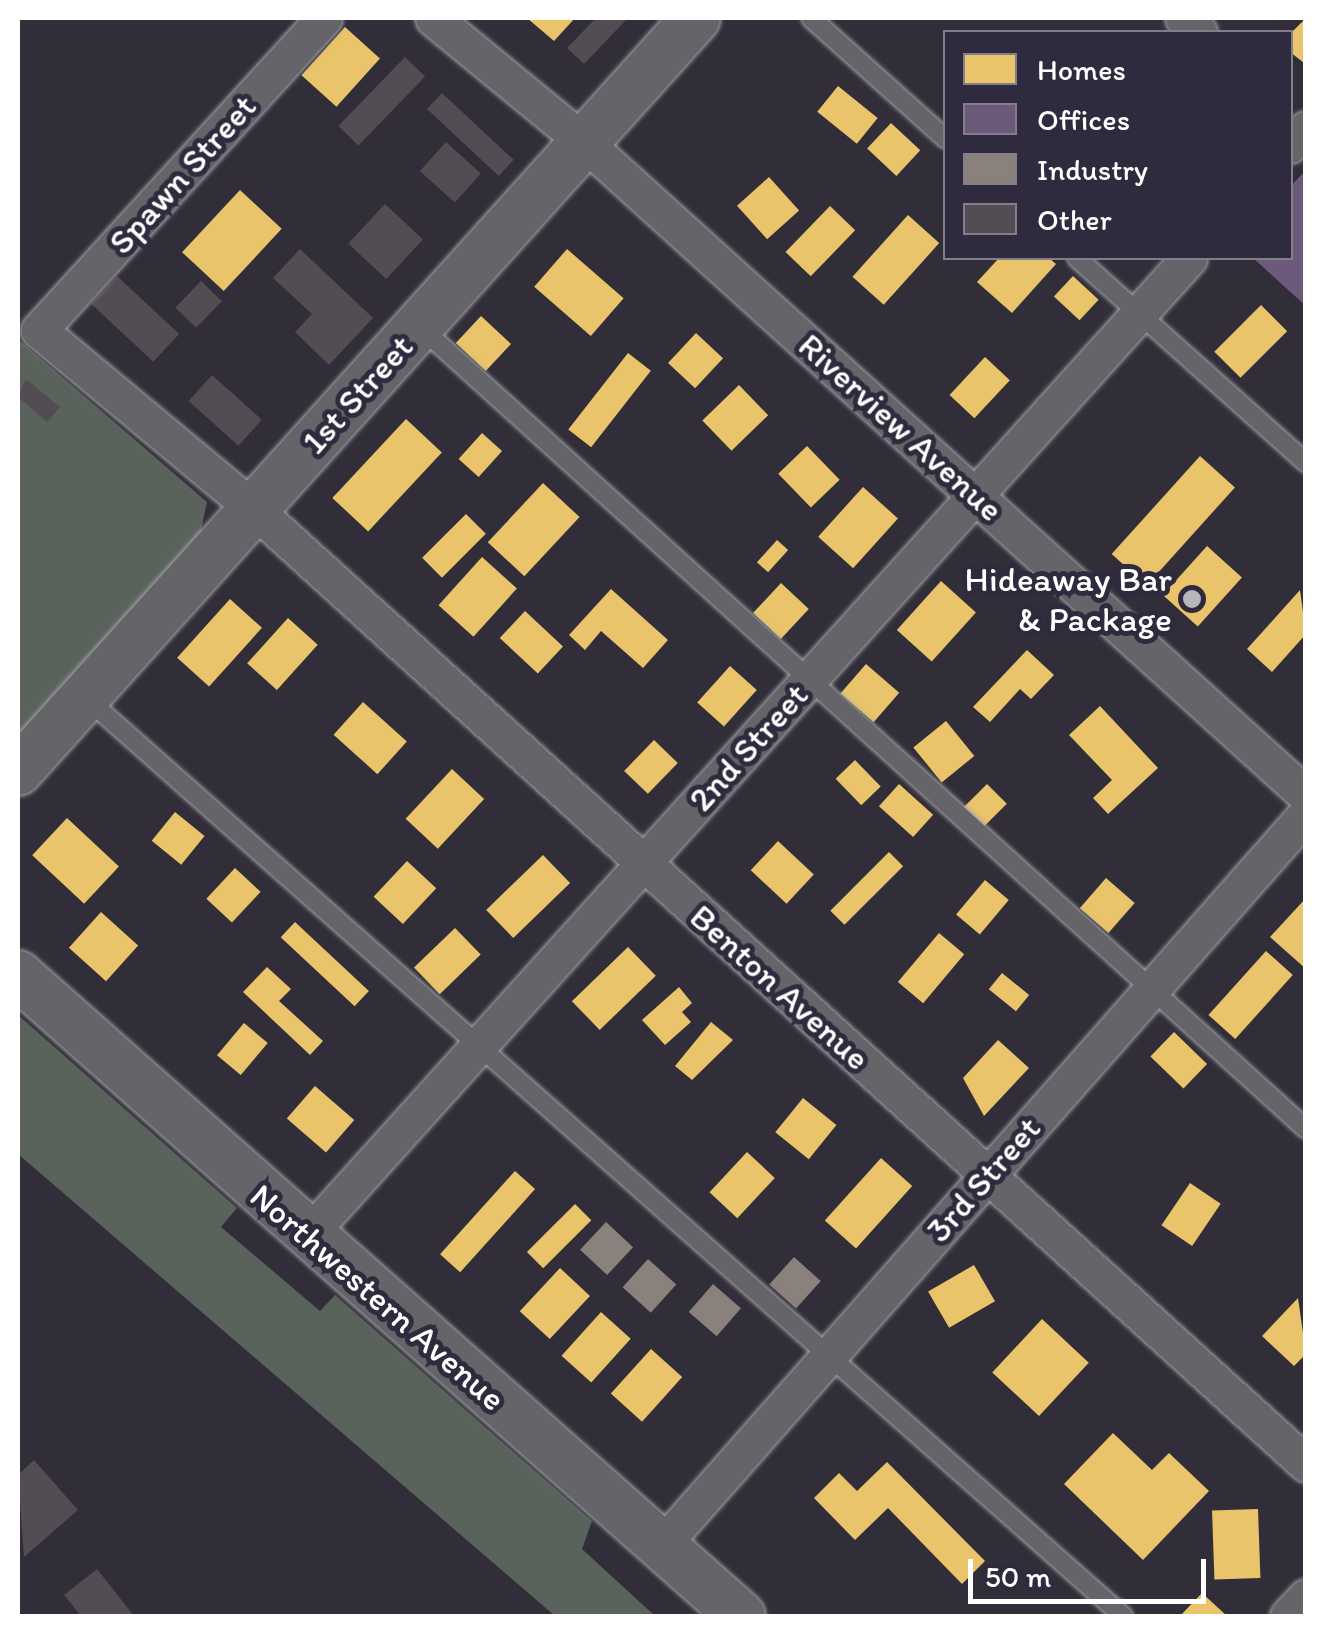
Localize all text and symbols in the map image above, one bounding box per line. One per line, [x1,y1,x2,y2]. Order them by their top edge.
legend [943,30,1293,260]
text: Homes [1037,51,1126,88]
street label: Spawn Street [99,85,265,263]
text: Offices [1037,101,1130,138]
text: Industry [1037,151,1148,188]
text: Other [1037,201,1112,238]
street label: Riverview Avenue [791,325,1011,529]
street label: 1st Street [293,326,421,462]
place label: Hideaway Bar & Package [963,558,1172,640]
marker: Hideaway Bar & Package [1181,588,1203,610]
street label: 2nd Street [680,675,816,819]
street label: Benton Avenue [682,895,878,1079]
street label: 3rd Street [917,1108,1049,1250]
street label: Northwestern Avenue [242,1175,514,1419]
scale bar [973,1539,1210,1601]
text: 50 m [985,1558,1051,1595]

